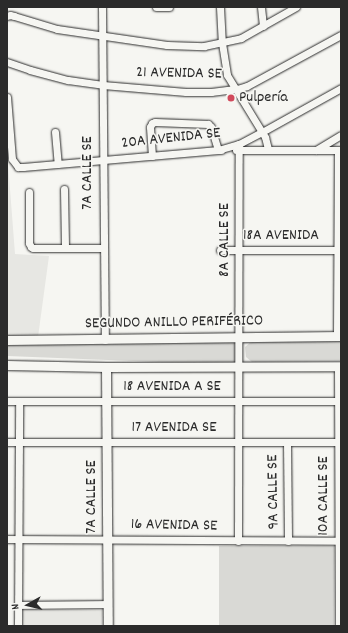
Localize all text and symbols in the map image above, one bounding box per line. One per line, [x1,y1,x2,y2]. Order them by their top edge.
street label: 21 AVENIDA SE [136,64,222,84]
place label: Pulpería [239,88,288,108]
marker: Pulpería [226,93,236,103]
street label: 20A AVENIDA SE [120,124,222,154]
street label: 7A CALLE SE [78,136,98,210]
street label: 8A CALLE SE [215,203,235,277]
street label: 18A AVENIDA [243,226,319,246]
street label: SEGUNDO ANILLO PERIFÉRICO [85,312,263,334]
street label: 18 AVENIDA A SE [123,377,221,397]
street label: 17 AVENIDA SE [132,418,216,438]
street label: 9A CALLE SE [264,454,284,530]
street label: 10A CALLE SE [314,456,334,536]
street label: 7A CALLE SE [82,460,102,534]
street label: 16 AVENIDA SE [131,516,217,536]
north arrow [8,585,48,625]
text: N [8,603,24,610]

